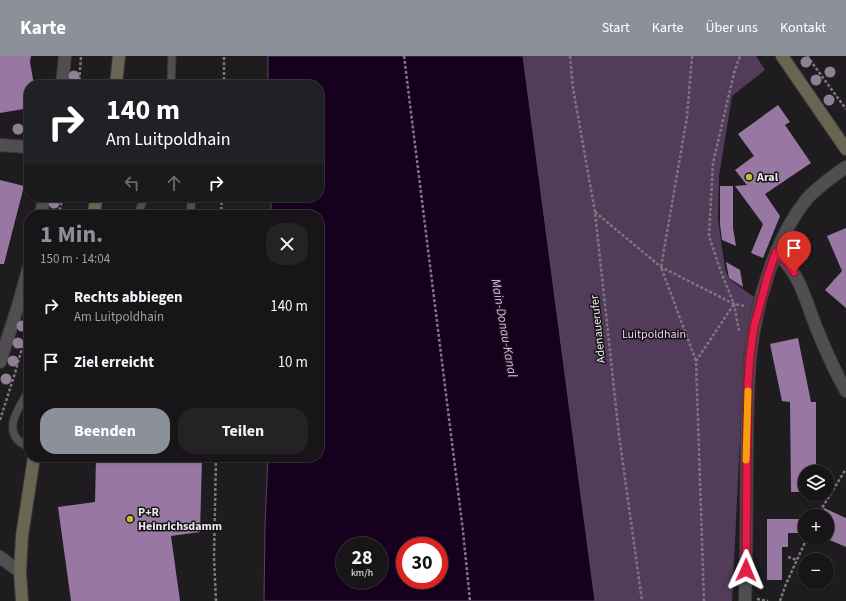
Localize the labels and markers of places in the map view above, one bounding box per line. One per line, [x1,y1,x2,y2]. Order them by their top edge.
place label: Aral [756,169,779,186]
marker: Aral [744,172,754,182]
pin [777,231,811,272]
place label: P+R Heinrichsdamm [138,504,222,535]
marker: P+R Heinrichsdamm [125,514,135,524]

